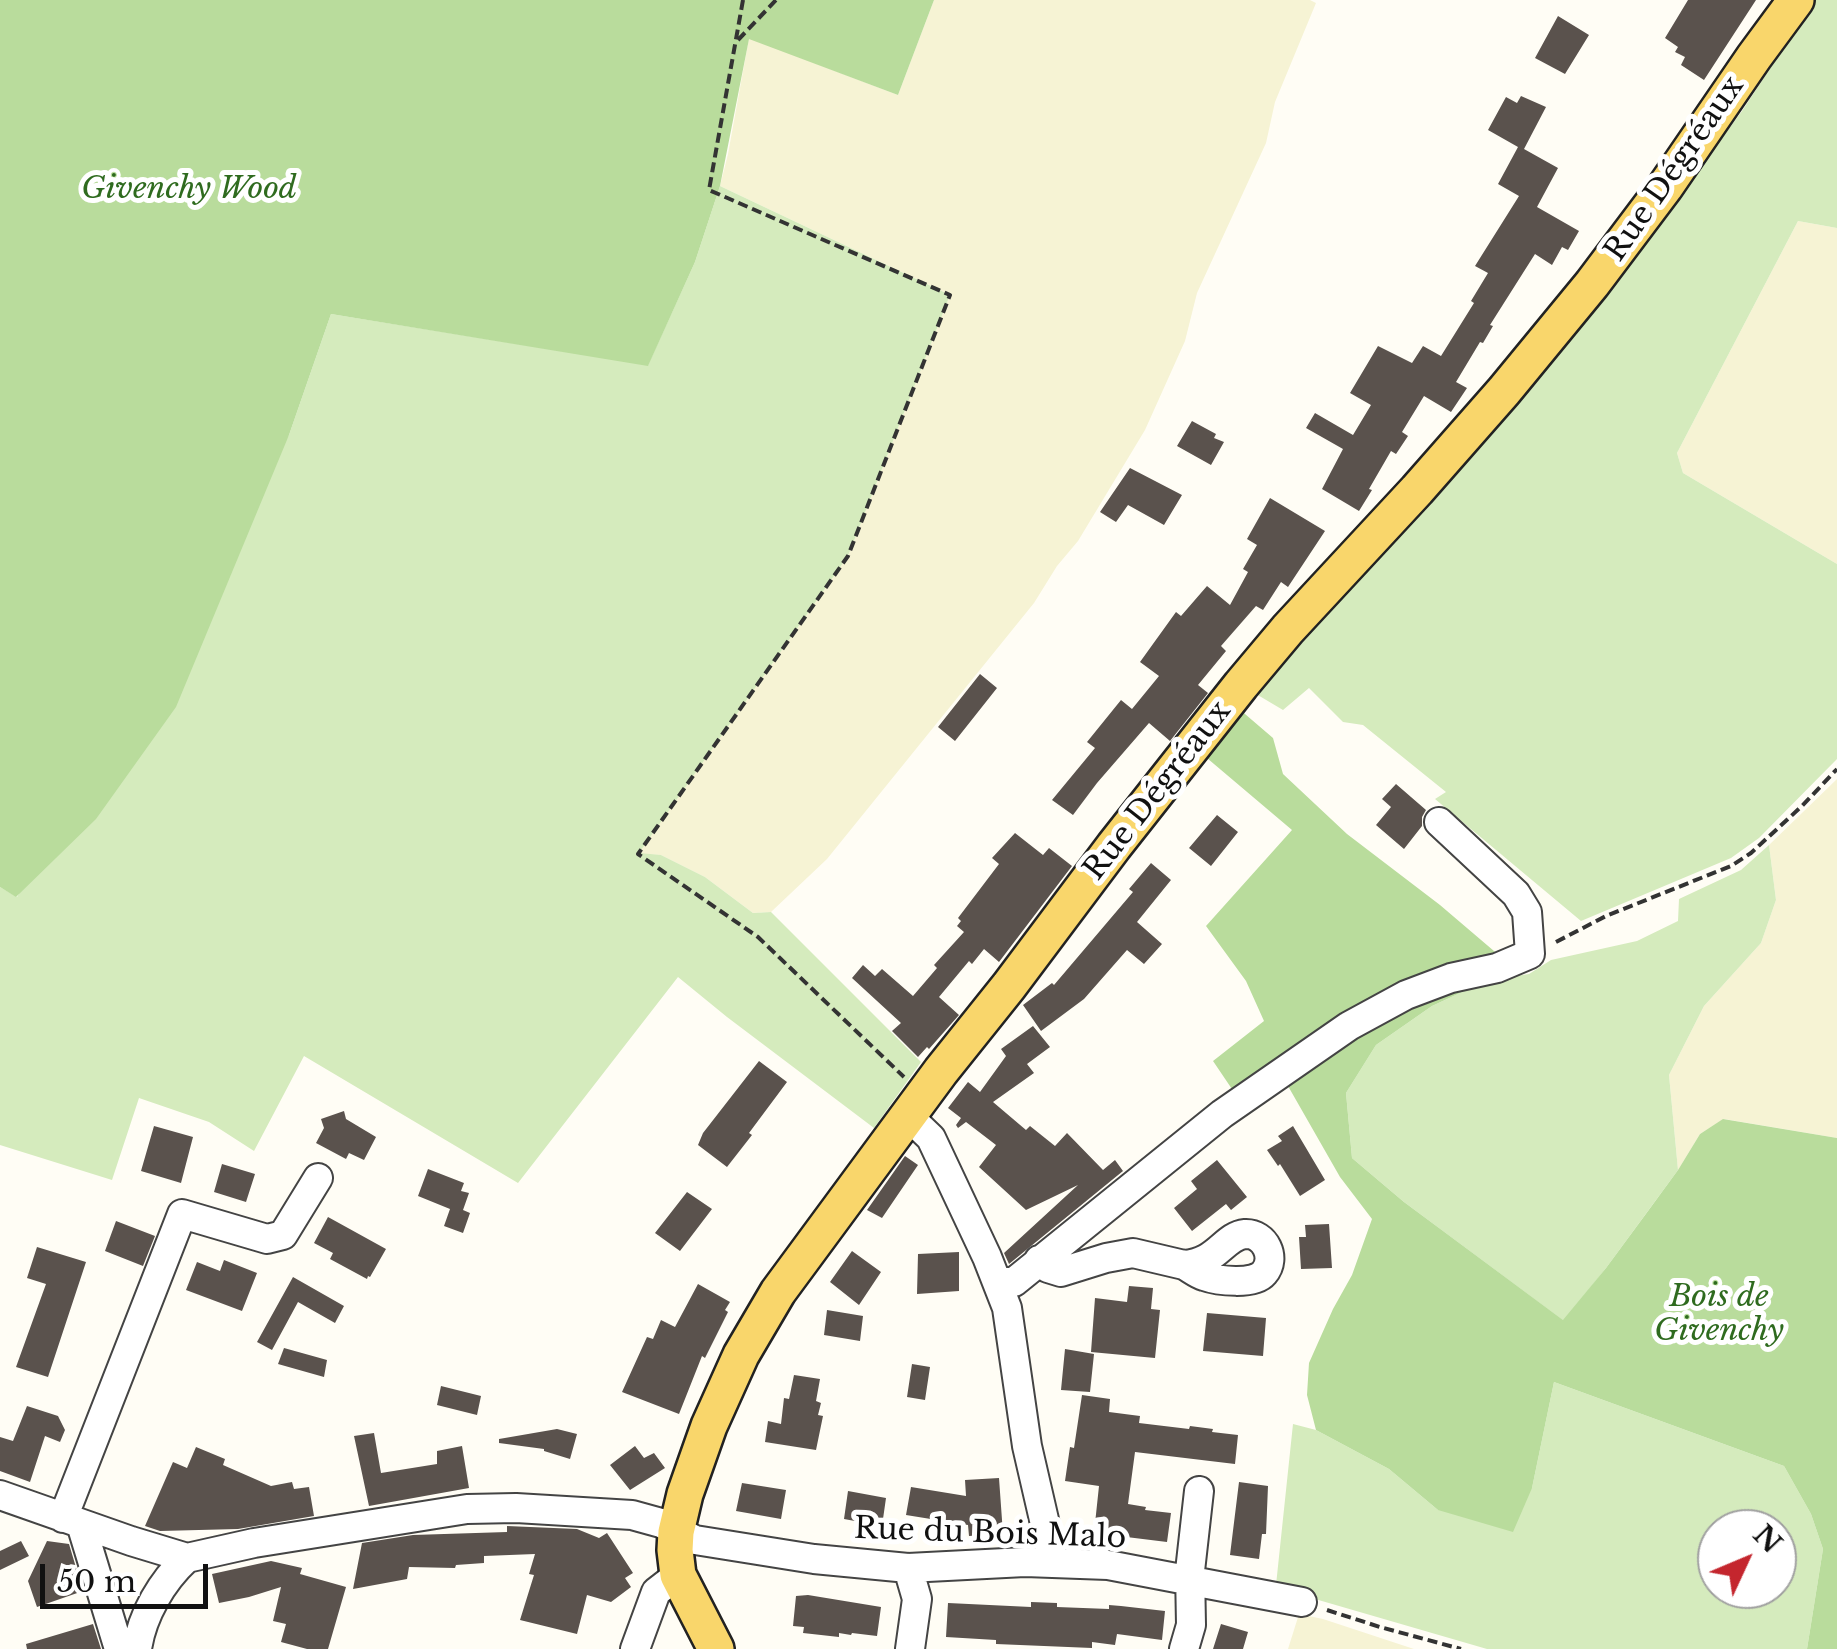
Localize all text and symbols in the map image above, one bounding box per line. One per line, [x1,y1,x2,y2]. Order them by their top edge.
street label: Rue Dégréaux [1598,70,1752,268]
park label: Givenchy Wood [81,172,297,208]
street label: Rue Dégréaux [1077,694,1239,888]
park label: Bois de Givenchy [1654,1280,1784,1350]
north arrow [1697,1509,1797,1609]
street label: Rue du Bois Malo [853,1511,1127,1557]
text: N [1746,1518,1789,1561]
scale bar [45,1544,212,1606]
text: 50 m [57,1563,136,1600]

